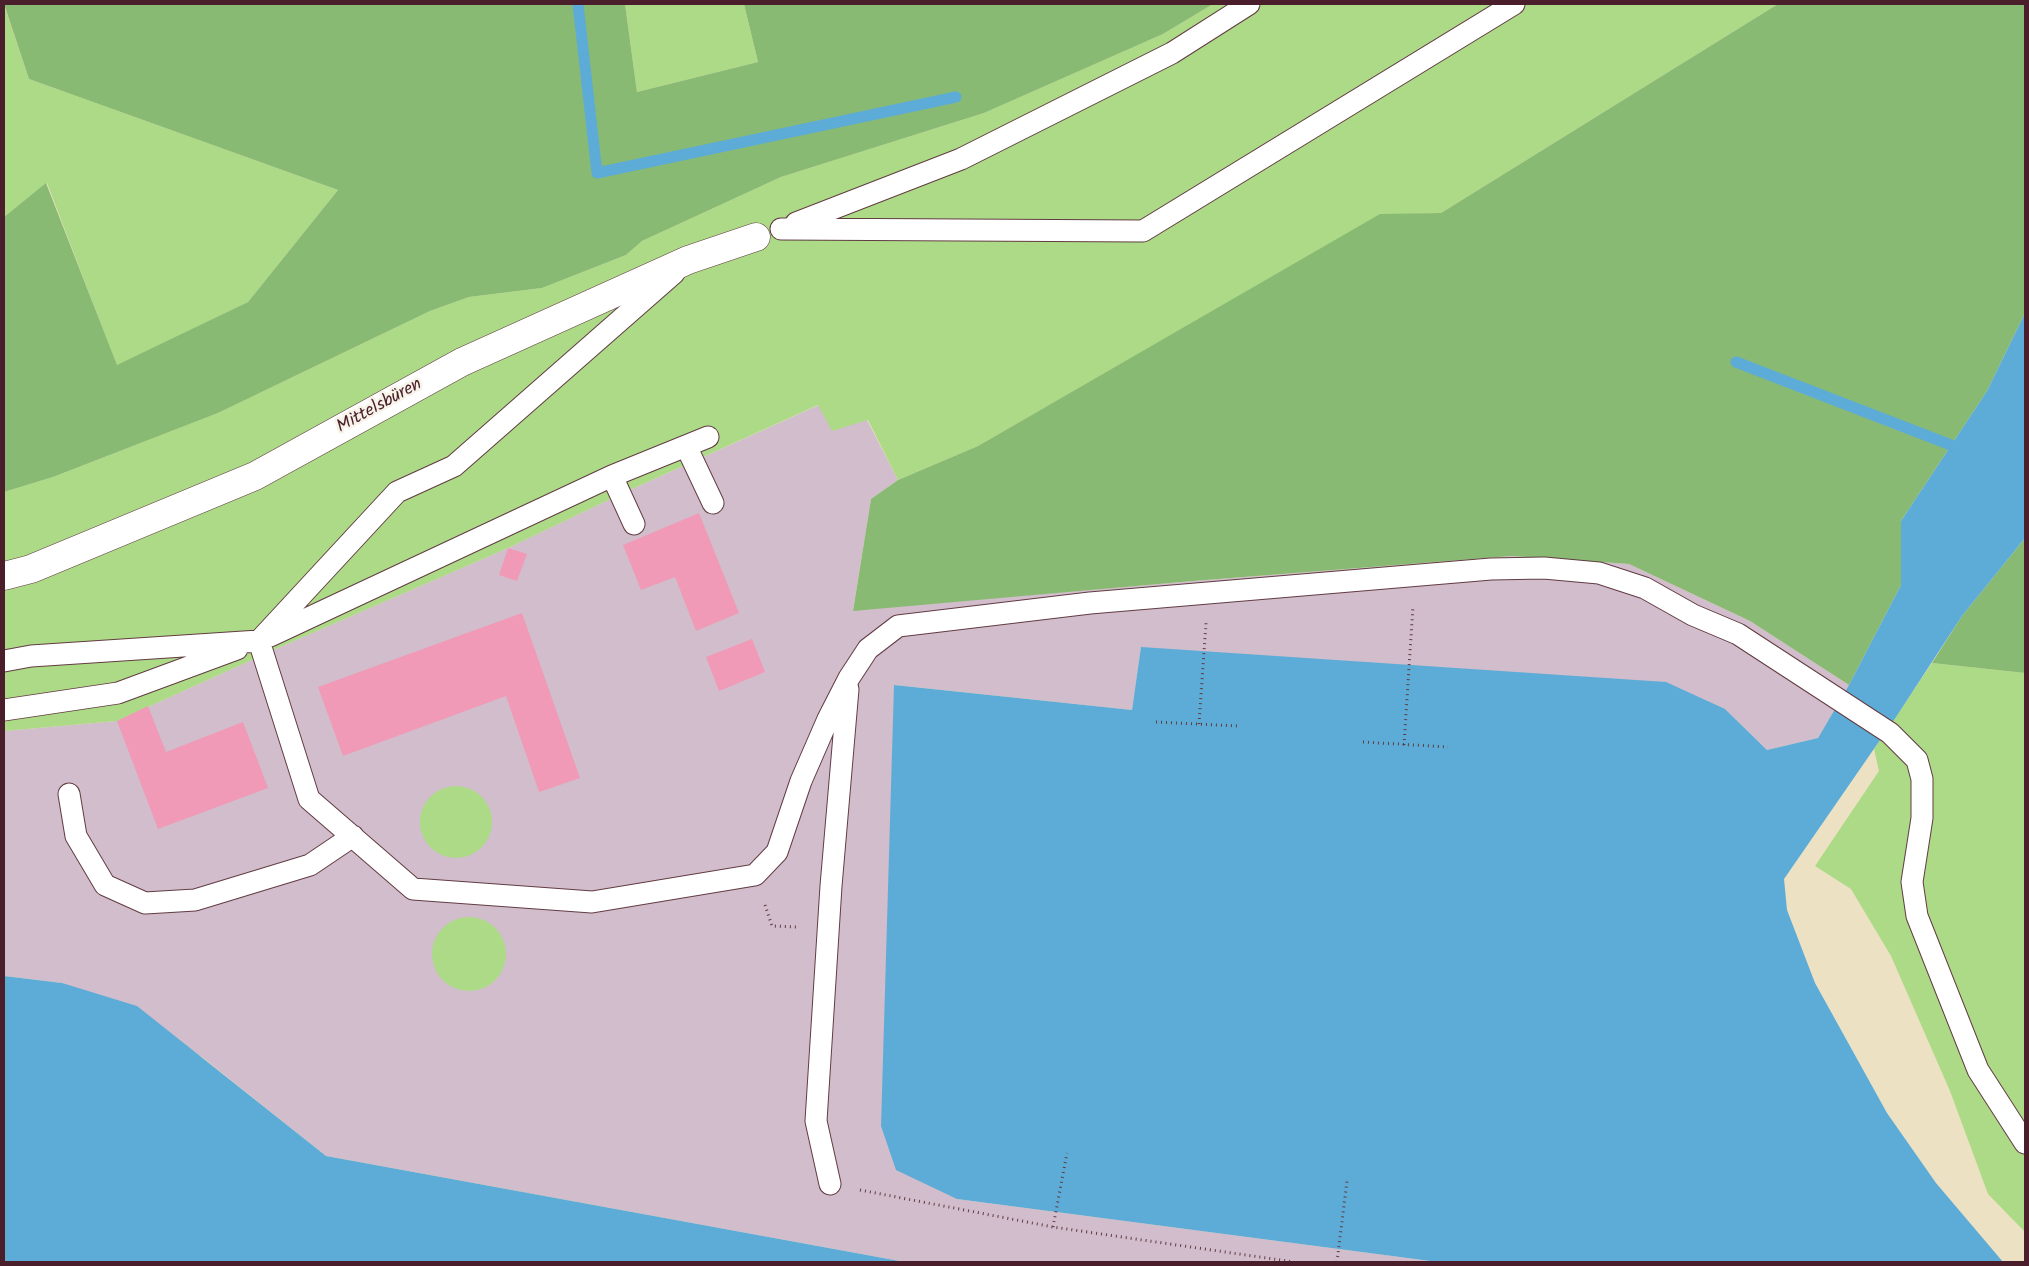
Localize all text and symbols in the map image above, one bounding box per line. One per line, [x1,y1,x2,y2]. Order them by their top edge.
street label: Mittelsbüren [334,375,426,439]

